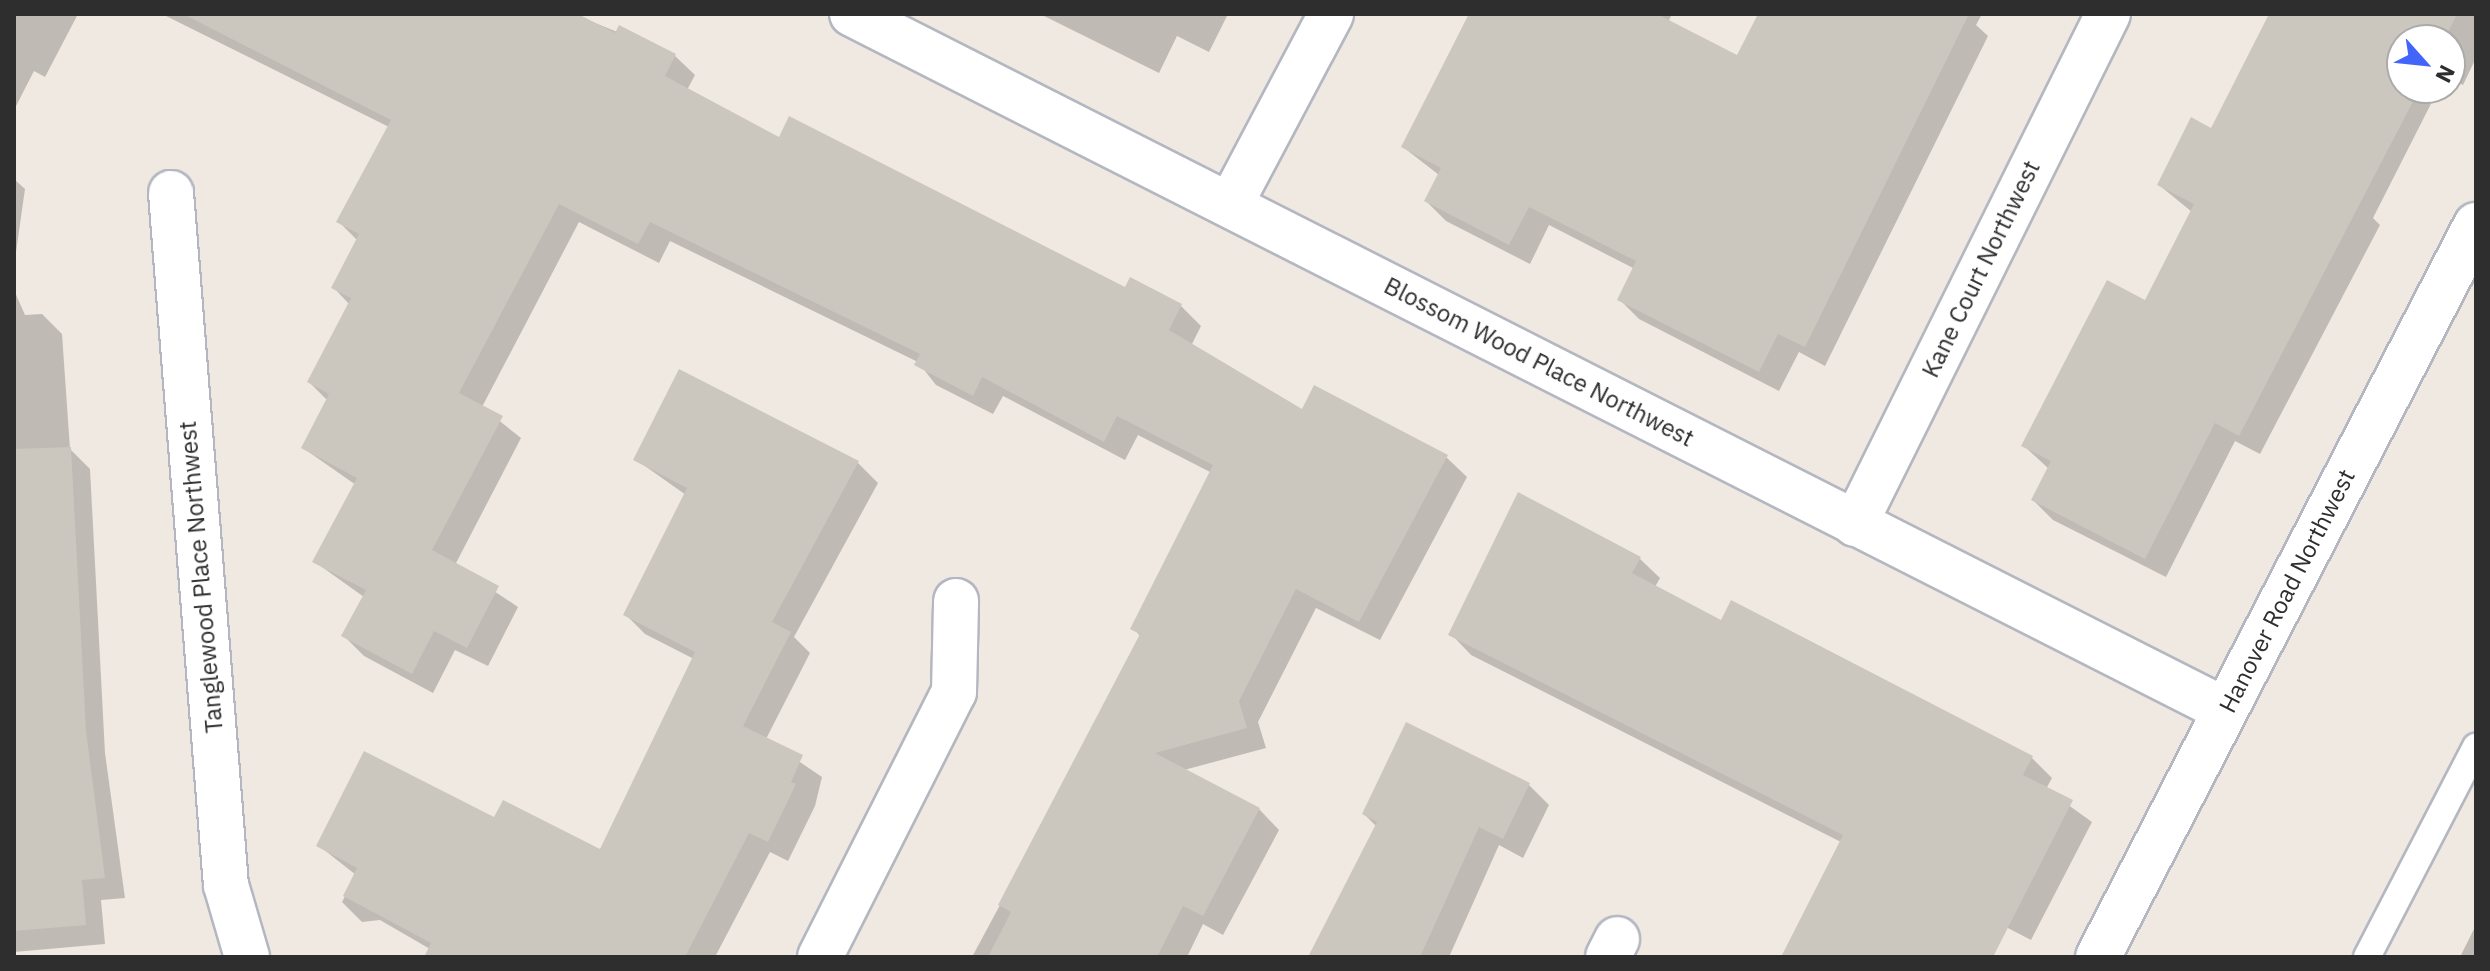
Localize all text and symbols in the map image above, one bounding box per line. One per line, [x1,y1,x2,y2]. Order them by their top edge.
north arrow [2386,24,2466,104]
text: N [2430,61,2463,88]
street label: Kane Court Northwest [1916,156,2046,382]
street label: Blossom Wood Place Northwest [1379,271,1699,453]
street label: Tanglewood Place Northwest [173,420,229,734]
street label: Hanover Road Northwest [2213,464,2361,718]

